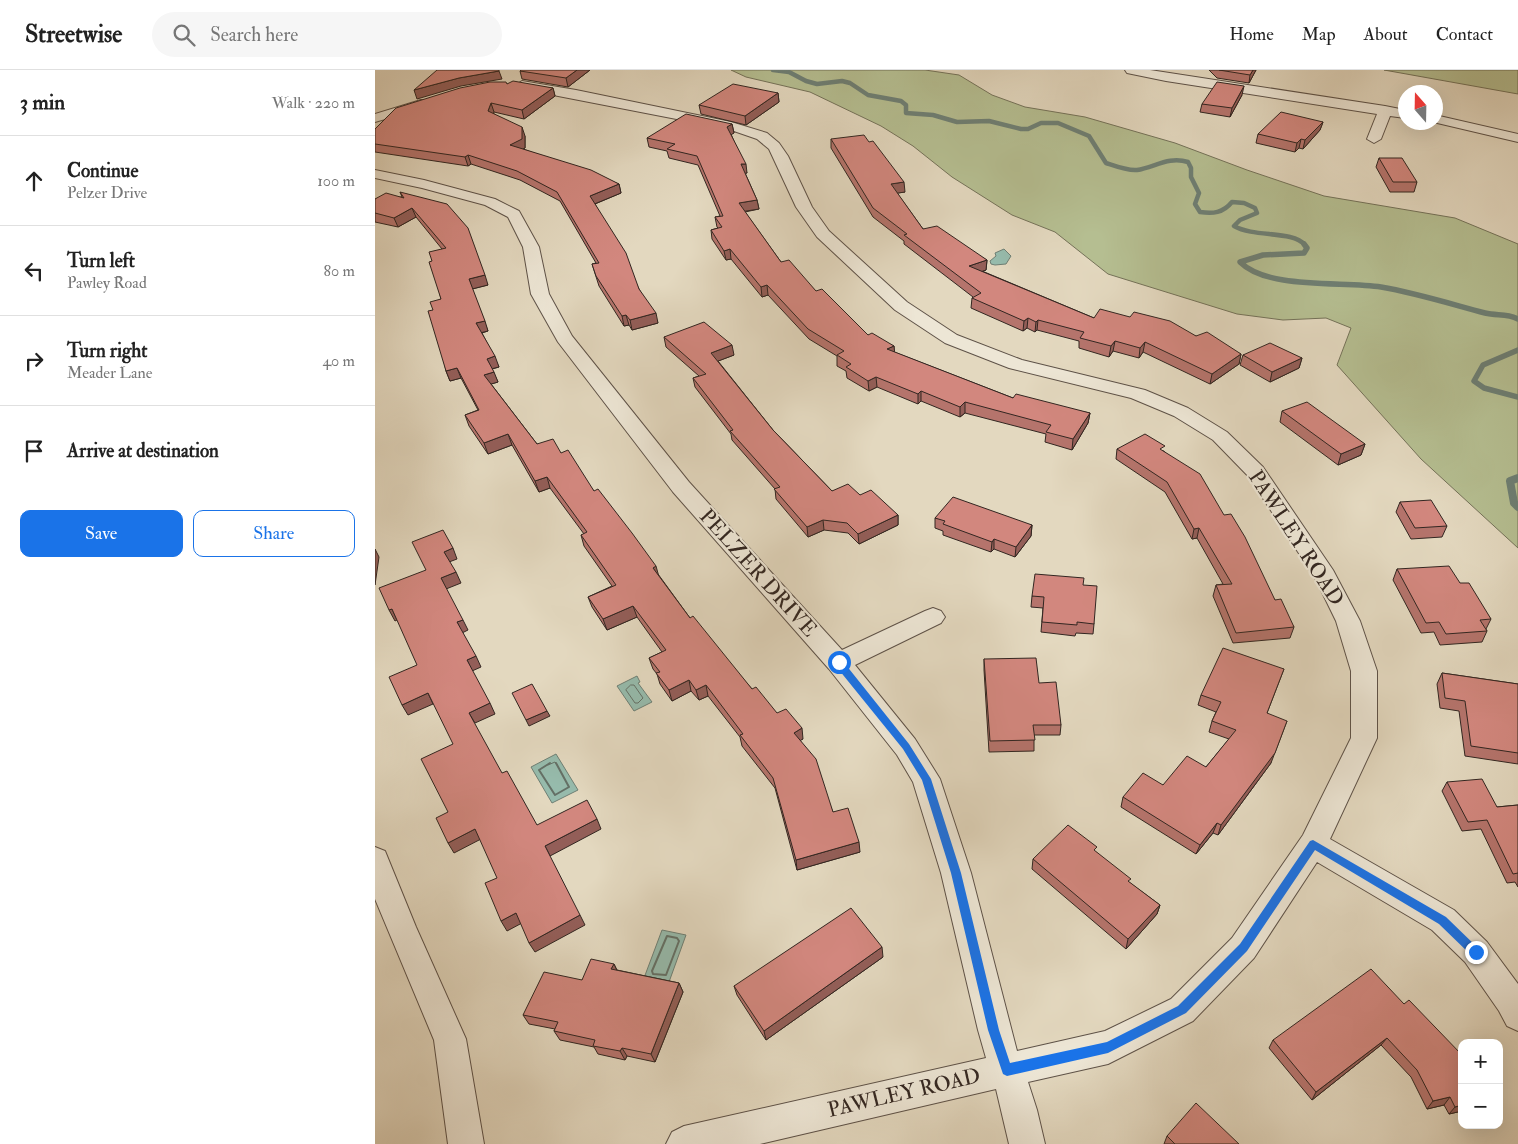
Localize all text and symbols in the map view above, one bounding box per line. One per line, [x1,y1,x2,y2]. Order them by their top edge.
search box [152,12,502,57]
text: Streetwise [25,19,122,50]
icon: search [170,21,198,49]
text: Search here [210,23,298,47]
text: Home [1229,23,1274,46]
text: Map [1302,23,1336,46]
text: About [1364,23,1408,46]
text: Contact [1436,23,1493,46]
north arrow [1398,85,1443,130]
text: 3 min [20,89,65,116]
text: Walk · 220 m [272,93,355,113]
text: Continue [67,159,138,183]
icon: ahead [20,167,48,195]
text: 100 m [317,171,355,191]
text: Pelzer Drive [67,183,147,203]
text: Turn left [67,249,135,273]
icon: left [20,257,48,285]
text: 80 m [324,261,355,281]
text: Pawley Road [67,273,147,293]
text: Turn right [67,339,147,363]
icon: right [20,347,48,375]
text: 40 m [322,351,355,371]
text: Meader Lane [67,363,152,383]
icon: arrive [20,437,48,465]
text: Arrive at destination [67,439,219,463]
street label: PAWLEY ROAD [1242,465,1350,611]
street label: PELZER DRIVE [693,503,823,643]
button: Save [20,510,183,557]
button: Share [193,510,355,557]
route start [828,651,851,674]
route end [1465,941,1488,964]
map controls [1458,1039,1503,1129]
button: + [1458,1039,1503,1084]
street label: PAWLEY ROAD [825,1062,983,1124]
button: − [1458,1084,1503,1129]

